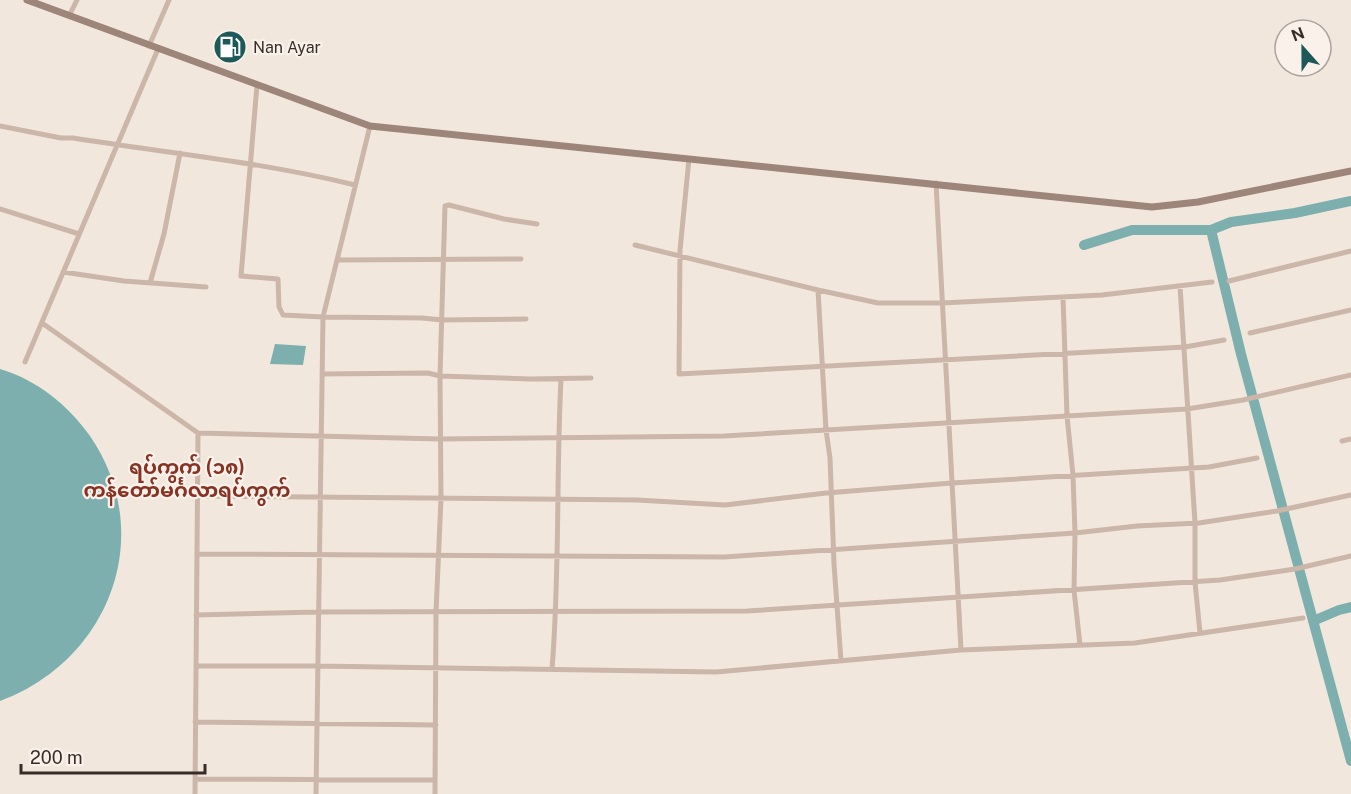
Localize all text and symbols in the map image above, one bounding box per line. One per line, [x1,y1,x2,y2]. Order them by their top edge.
north arrow [1273,18,1333,78]
text: N [1289,23,1307,46]
fuel station icon: Nan Ayar [212,29,248,65]
place label: Nan Ayar [253,38,321,57]
district label: ရပ်ကွက် (၁၈) ကန်တော်မင်္ဂလာရပ်ကွက် [84,454,290,506]
scale bar [21,737,206,775]
text: 200 m [30,747,83,768]

